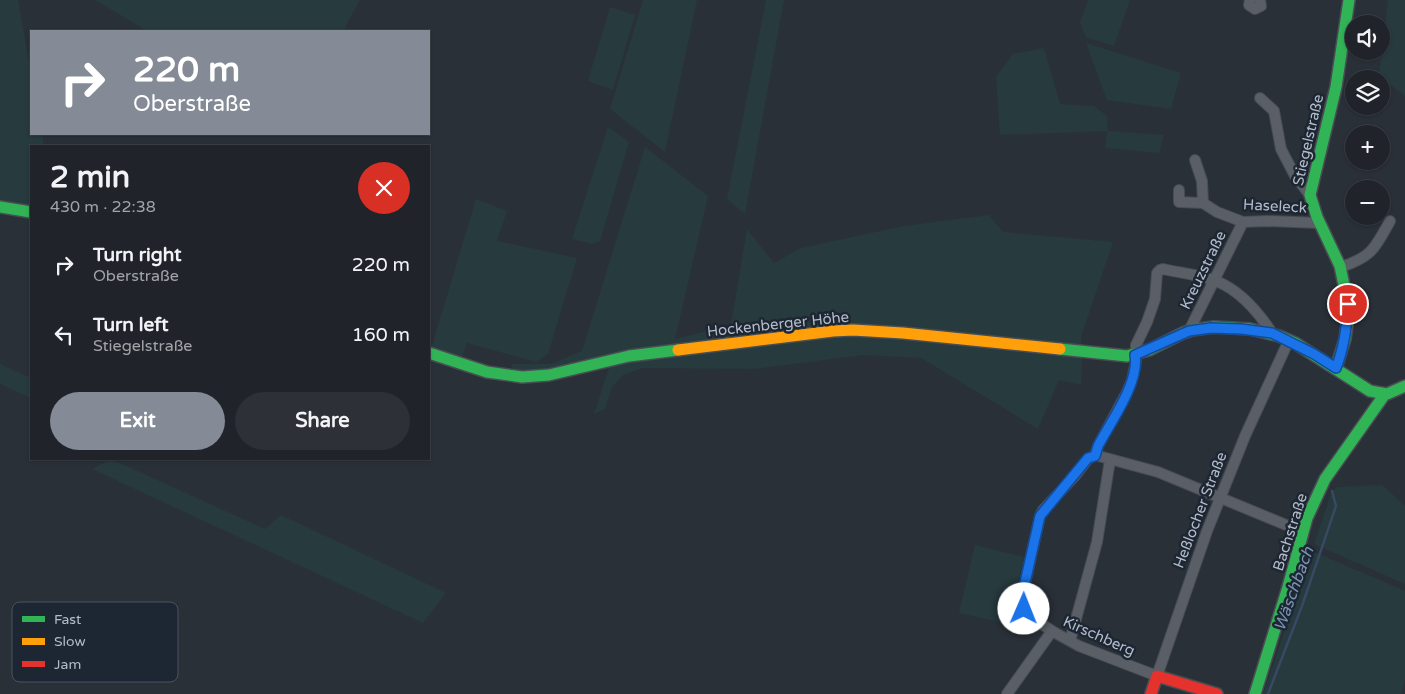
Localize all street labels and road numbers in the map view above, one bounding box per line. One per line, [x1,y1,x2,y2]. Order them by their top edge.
street label: Stiegelstraße [1289,93,1327,187]
street label: Haseleck [1243,195,1307,217]
street label: Kreuzstraße [1176,228,1230,312]
street label: Hockenberger Höhe [706,308,850,340]
street label: Heßlocher Straße [1170,449,1230,571]
street label: Bachstraße [1269,491,1311,573]
street label: Kirschberg [1060,612,1138,660]

